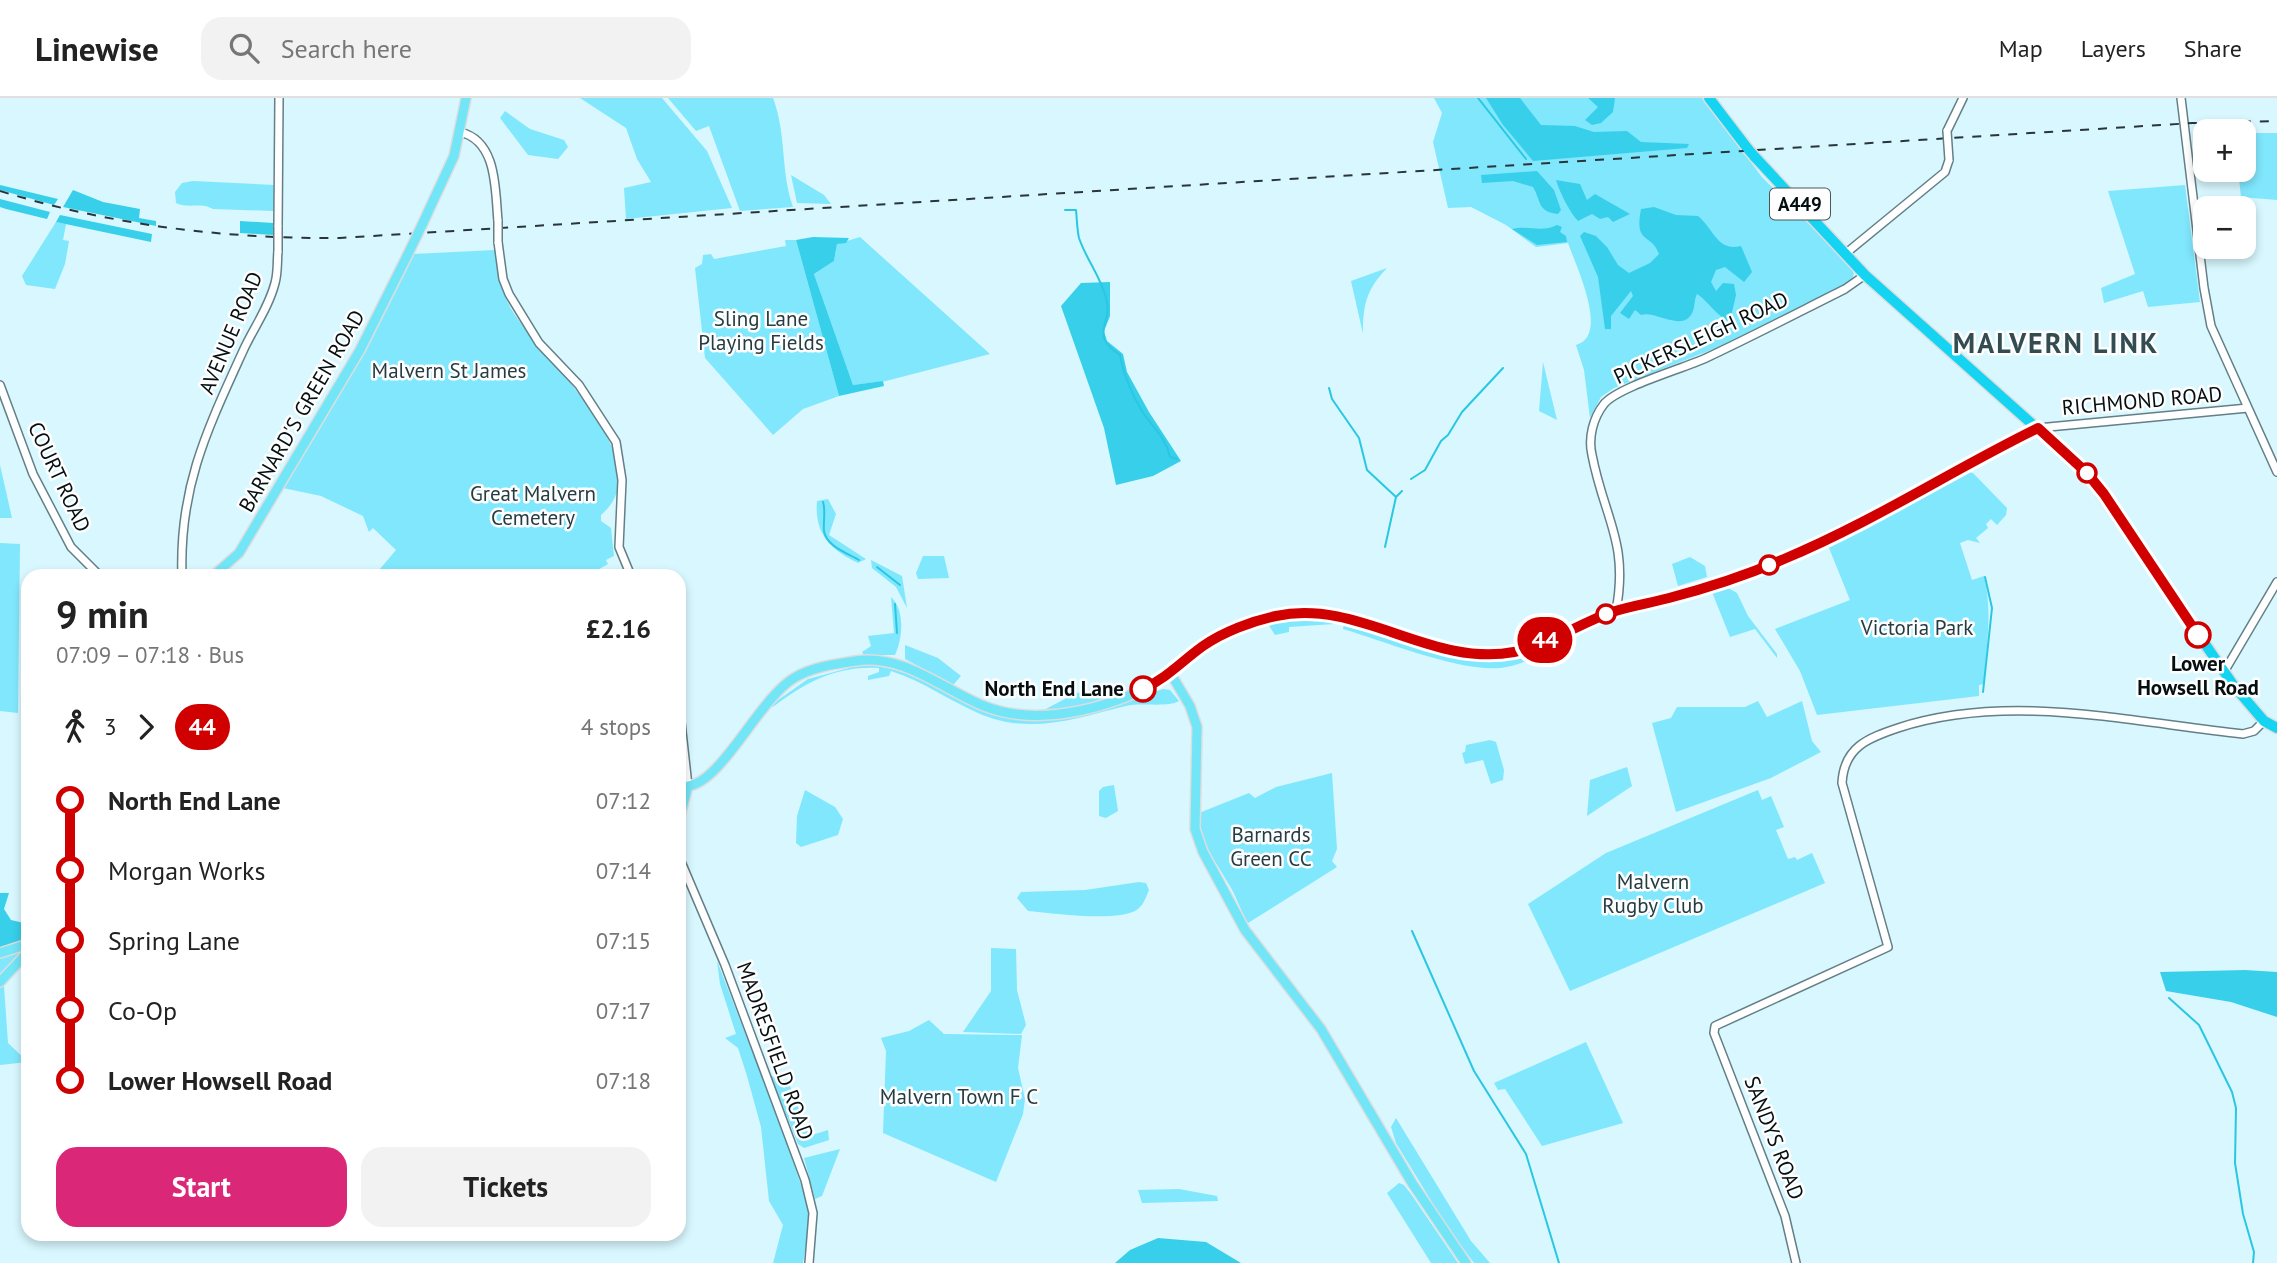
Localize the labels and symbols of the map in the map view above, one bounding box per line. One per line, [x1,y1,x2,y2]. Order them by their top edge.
road number: A449 [1770,188,1830,220]
street label: AVENUE ROAD [193,267,268,398]
street label: PICKERSLEIGH ROAD [1609,285,1792,390]
street label: BARNARD'S GREEN ROAD [233,305,371,517]
park label: Sling Lane Playing Fields [698,305,824,356]
district label: MALVERN LINK [1953,324,2159,361]
park label: Malvern St James [372,357,526,384]
street label: RICHMOND ROAD [2061,380,2223,421]
street label: COURT ROAD [22,417,97,536]
unlabelled marker [2077,463,2097,483]
park label: Great Malvern Cemetery [470,480,596,531]
unlabelled marker [1759,555,1779,575]
unlabelled marker [1596,604,1616,624]
park label: Victoria Park [1860,614,1973,641]
line badge: 44 [1514,617,1576,663]
marker: Lower Howsell Road [2185,622,2211,648]
place label: Lower Howsell Road [2137,650,2259,701]
place label: North End Lane [984,675,1124,702]
marker: North End Lane [1130,676,1156,702]
park label: Barnards Green CC [1230,821,1312,872]
park label: Malvern Rugby Club [1602,868,1704,919]
street label: MADRESFIELD ROAD [731,958,820,1143]
street label: SANDYS ROAD [1739,1072,1810,1204]
park label: Malvern Town F C [880,1083,1038,1110]

